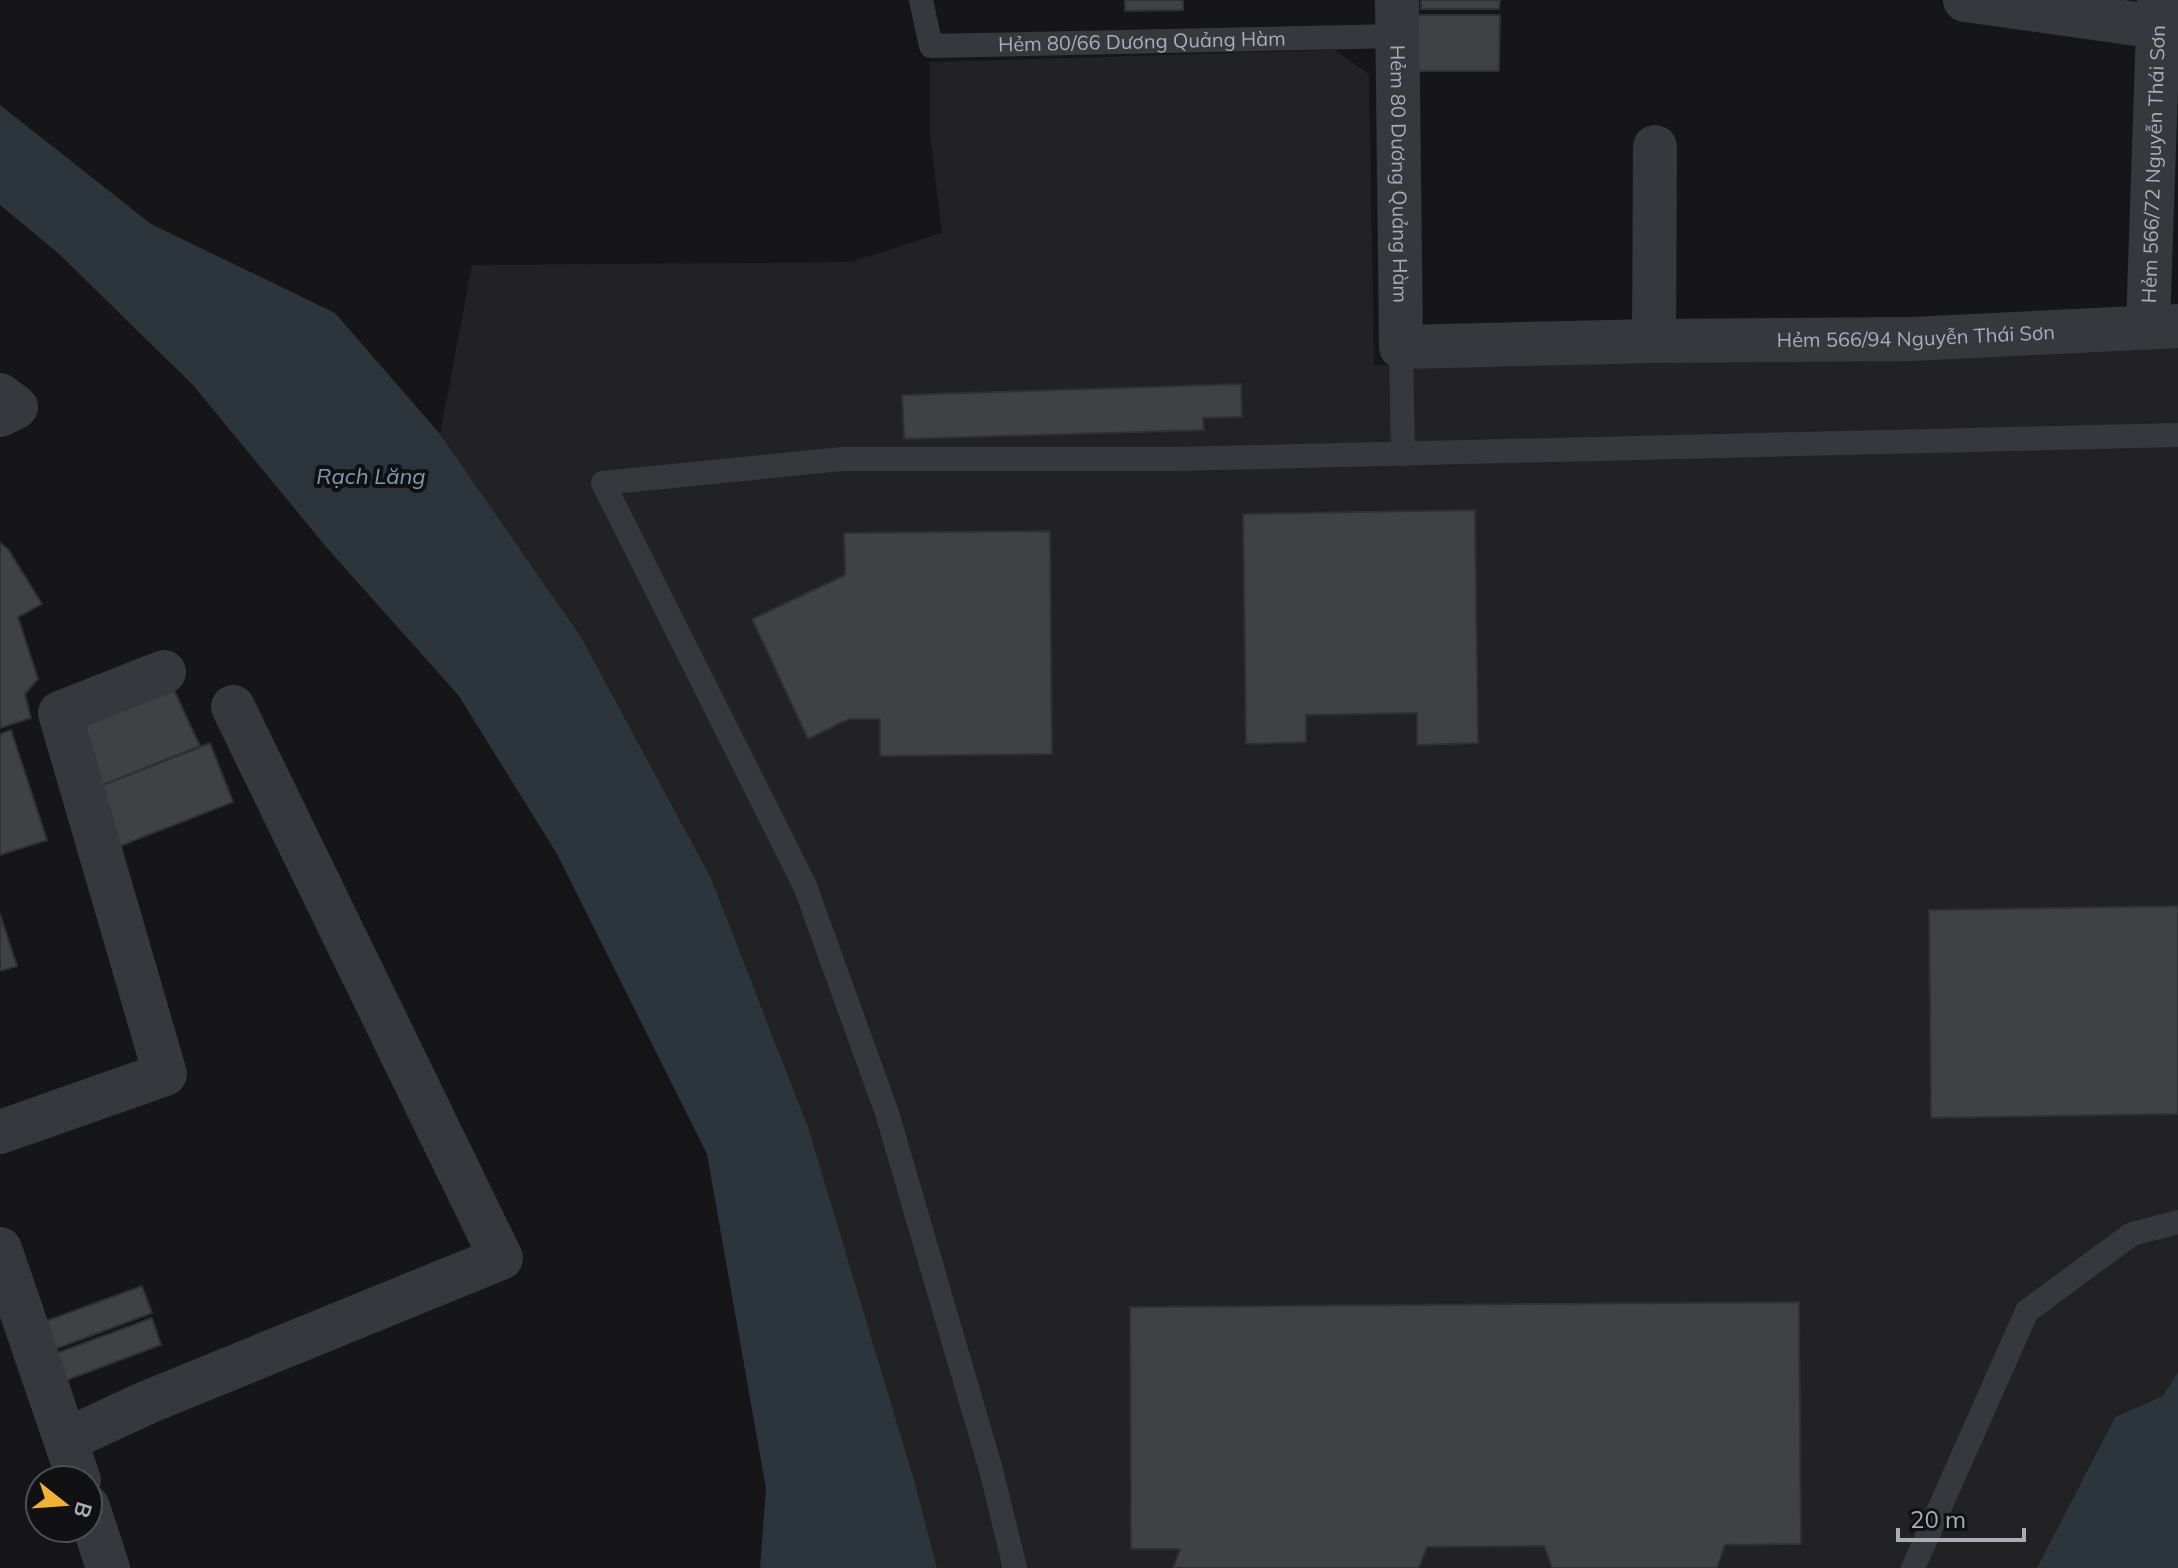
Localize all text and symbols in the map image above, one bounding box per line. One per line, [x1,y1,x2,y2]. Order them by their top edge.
street label: Hẻm 80/66 Dương Quảng Hàm [998,25,1286,57]
street label: Hẻm 566/72 Nguyễn Thái Sơn [2136,25,2170,304]
street label: Hẻm 80 Dương Quảng Hàm [1386,45,1413,303]
street label: Hẻm 566/94 Nguyễn Thái Sơn [1777,319,2056,352]
water label: Rạch Lăng [316,462,426,490]
north arrow [24,1464,104,1544]
scale bar [1898,1492,2024,1542]
text: B [68,1498,99,1521]
text: 20 m [1910,1504,1966,1534]

